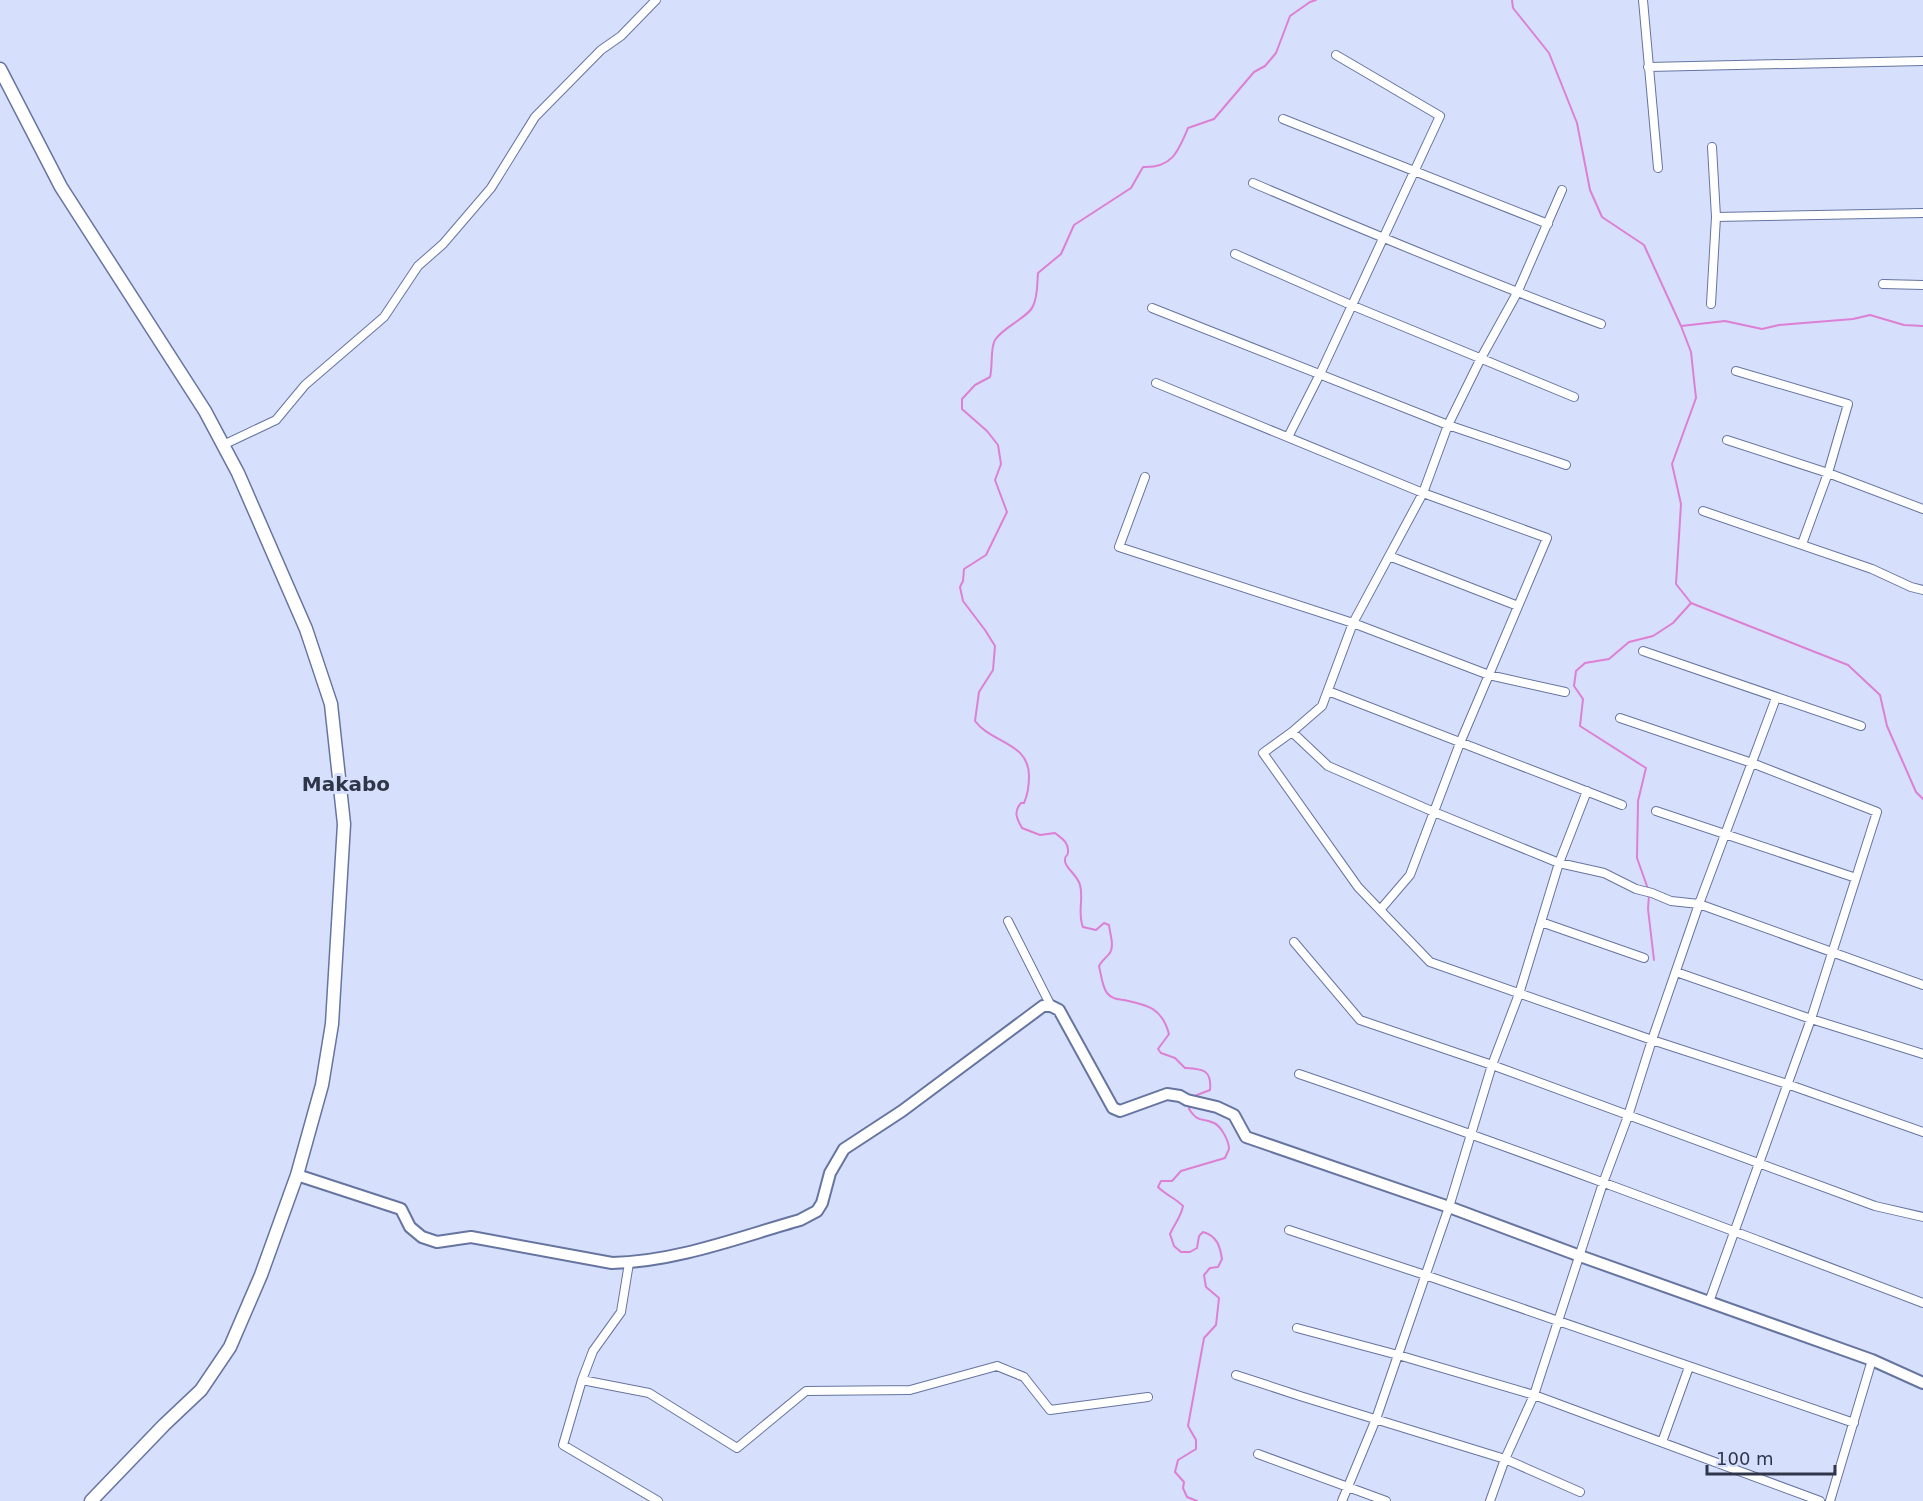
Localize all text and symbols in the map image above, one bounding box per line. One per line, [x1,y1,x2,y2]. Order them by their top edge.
district label: Makabo [302,772,390,796]
scale bar [1707,1438,1834,1476]
text: 100 m [1716,1448,1774,1469]

